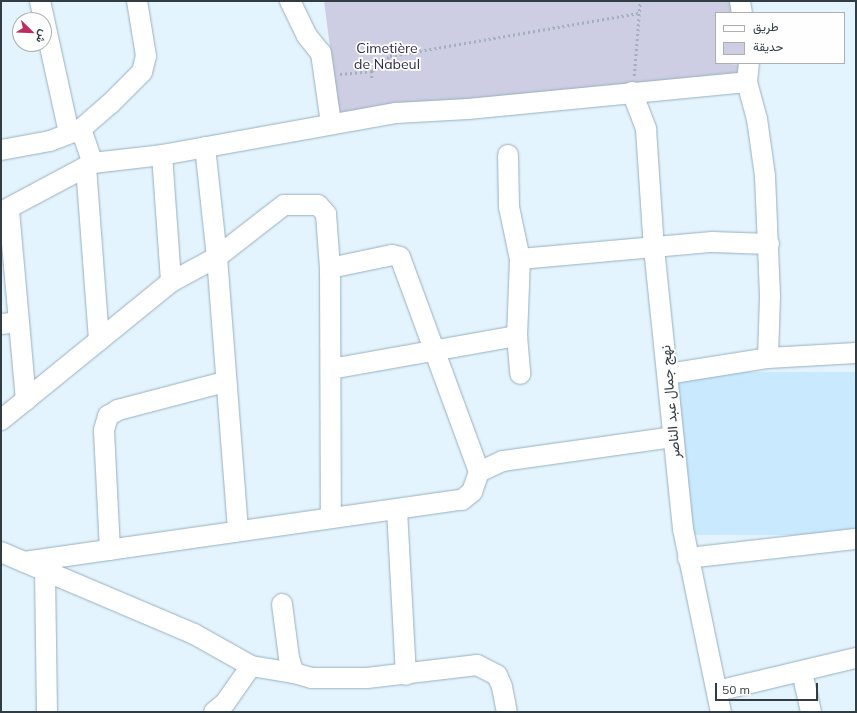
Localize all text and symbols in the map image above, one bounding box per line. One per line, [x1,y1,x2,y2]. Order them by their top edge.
north arrow [12,12,52,52]
legend [715,12,845,64]
text: طريق [753,19,778,34]
text: ش [33,27,51,45]
text: حديقة [753,39,783,54]
park label: Cimetière de Nabeul [354,40,420,72]
street label: نهج جمال عبد الناصر [657,345,683,459]
scale bar [717,675,820,701]
text: 50 m [722,682,750,697]

